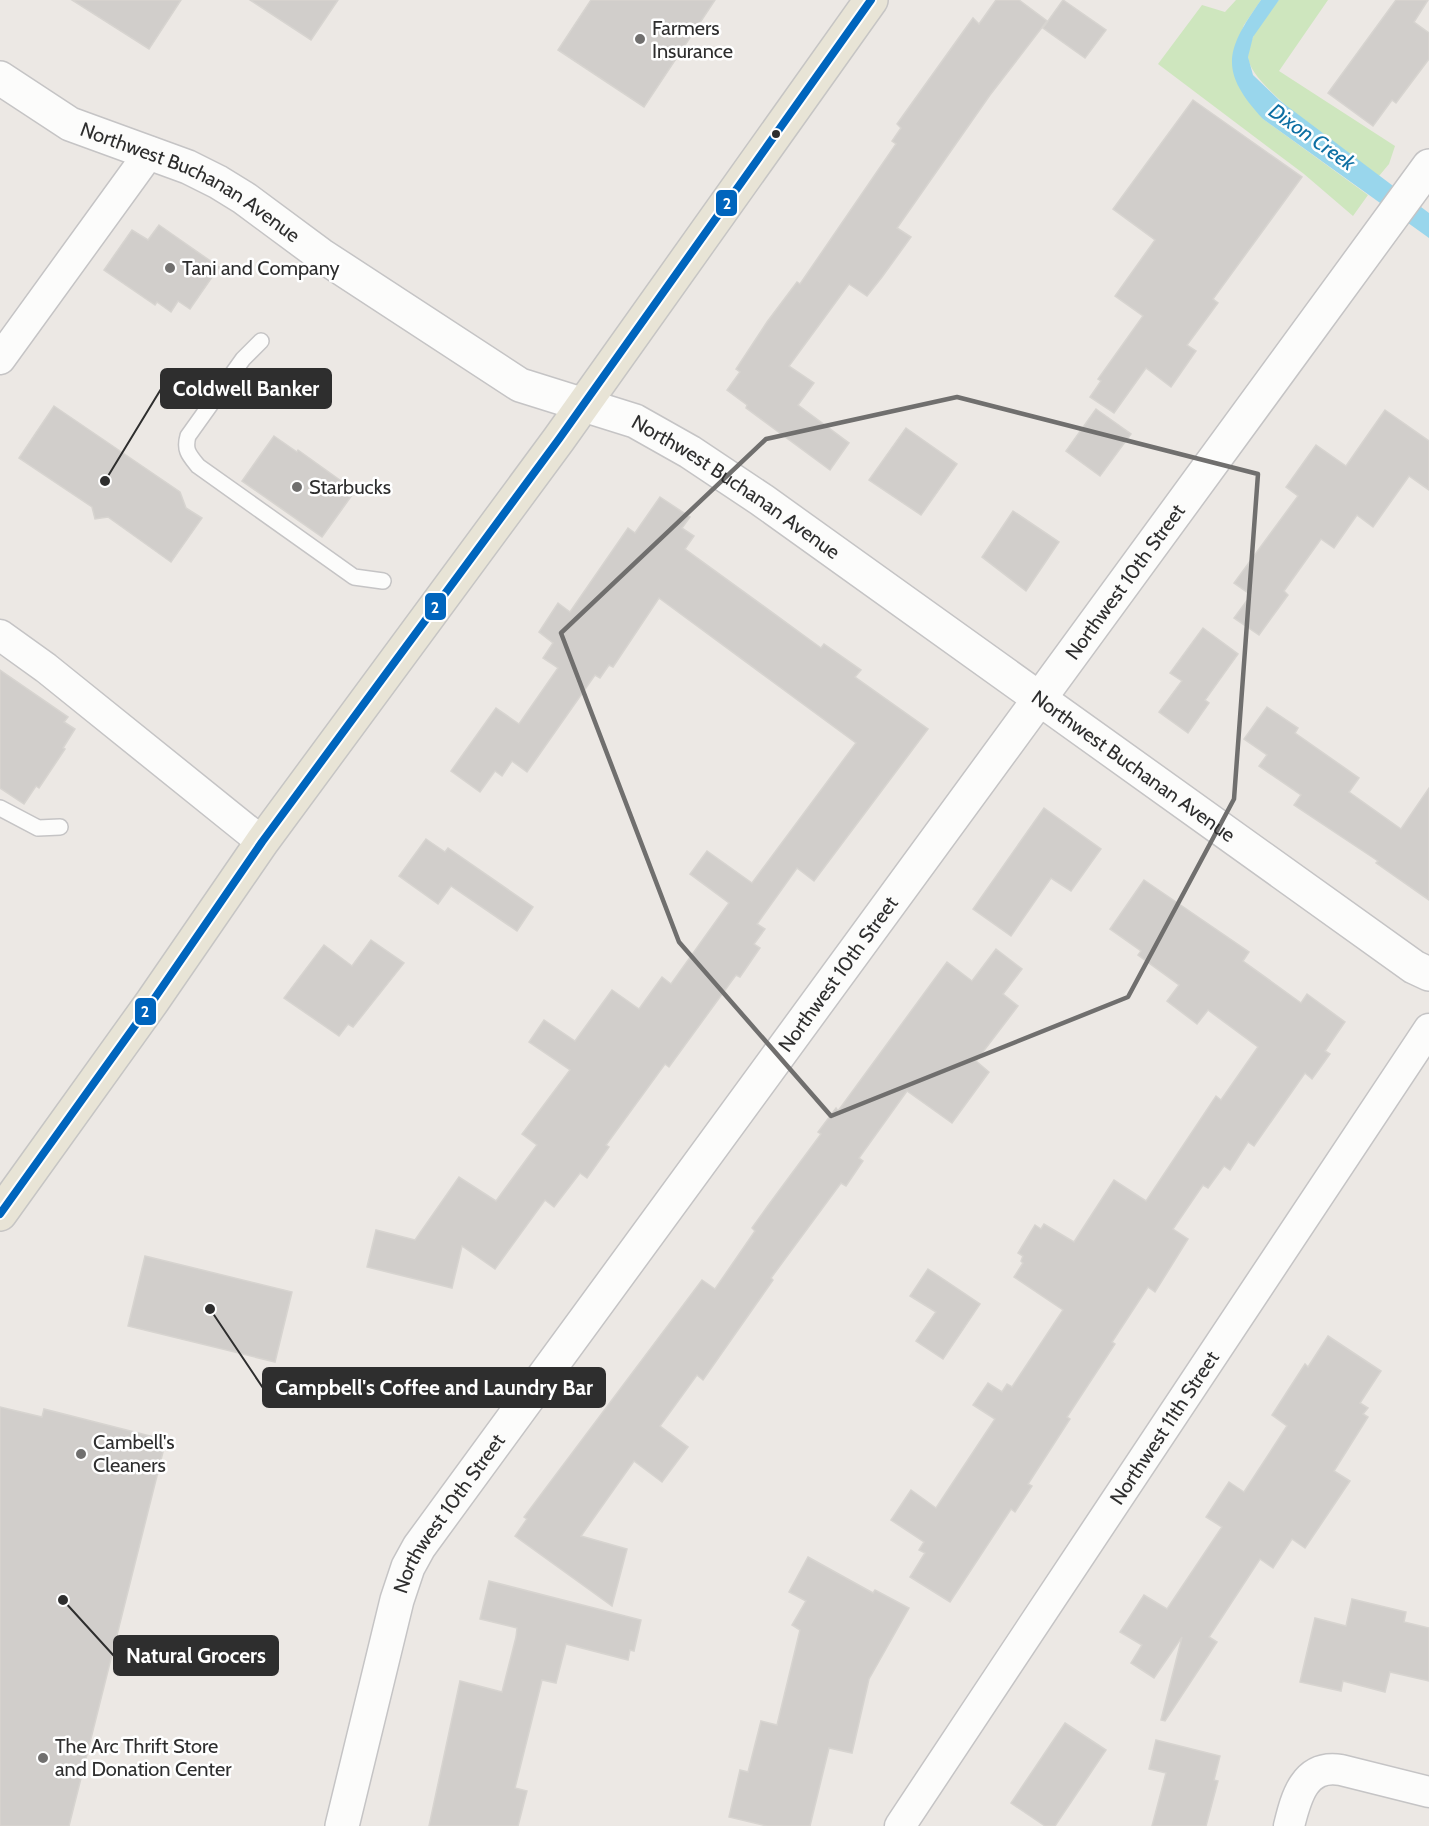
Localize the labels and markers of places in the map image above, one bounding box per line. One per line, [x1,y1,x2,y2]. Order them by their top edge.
place label: Farmers Insurance [652,16,733,63]
marker: Farmers Insurance [633,32,647,46]
unlabelled marker [770,128,782,140]
place label: Tani and Company [182,256,340,280]
marker: Tani and Company [163,261,177,275]
callout: Coldwell Banker [161,369,331,408]
place label: Starbucks [309,475,391,499]
marker: Starbucks [290,480,304,494]
callout: Campbell's Coffee and Laundry Bar [263,1368,605,1407]
place label: Cambell's Cleaners [93,1430,175,1477]
marker: Cambell's Cleaners [74,1447,88,1461]
callout: Natural Grocers [114,1636,278,1675]
place label: The Arc Thrift Store and Donation Center [55,1734,232,1781]
marker: The Arc Thrift Store and Donation Center [36,1751,50,1765]

